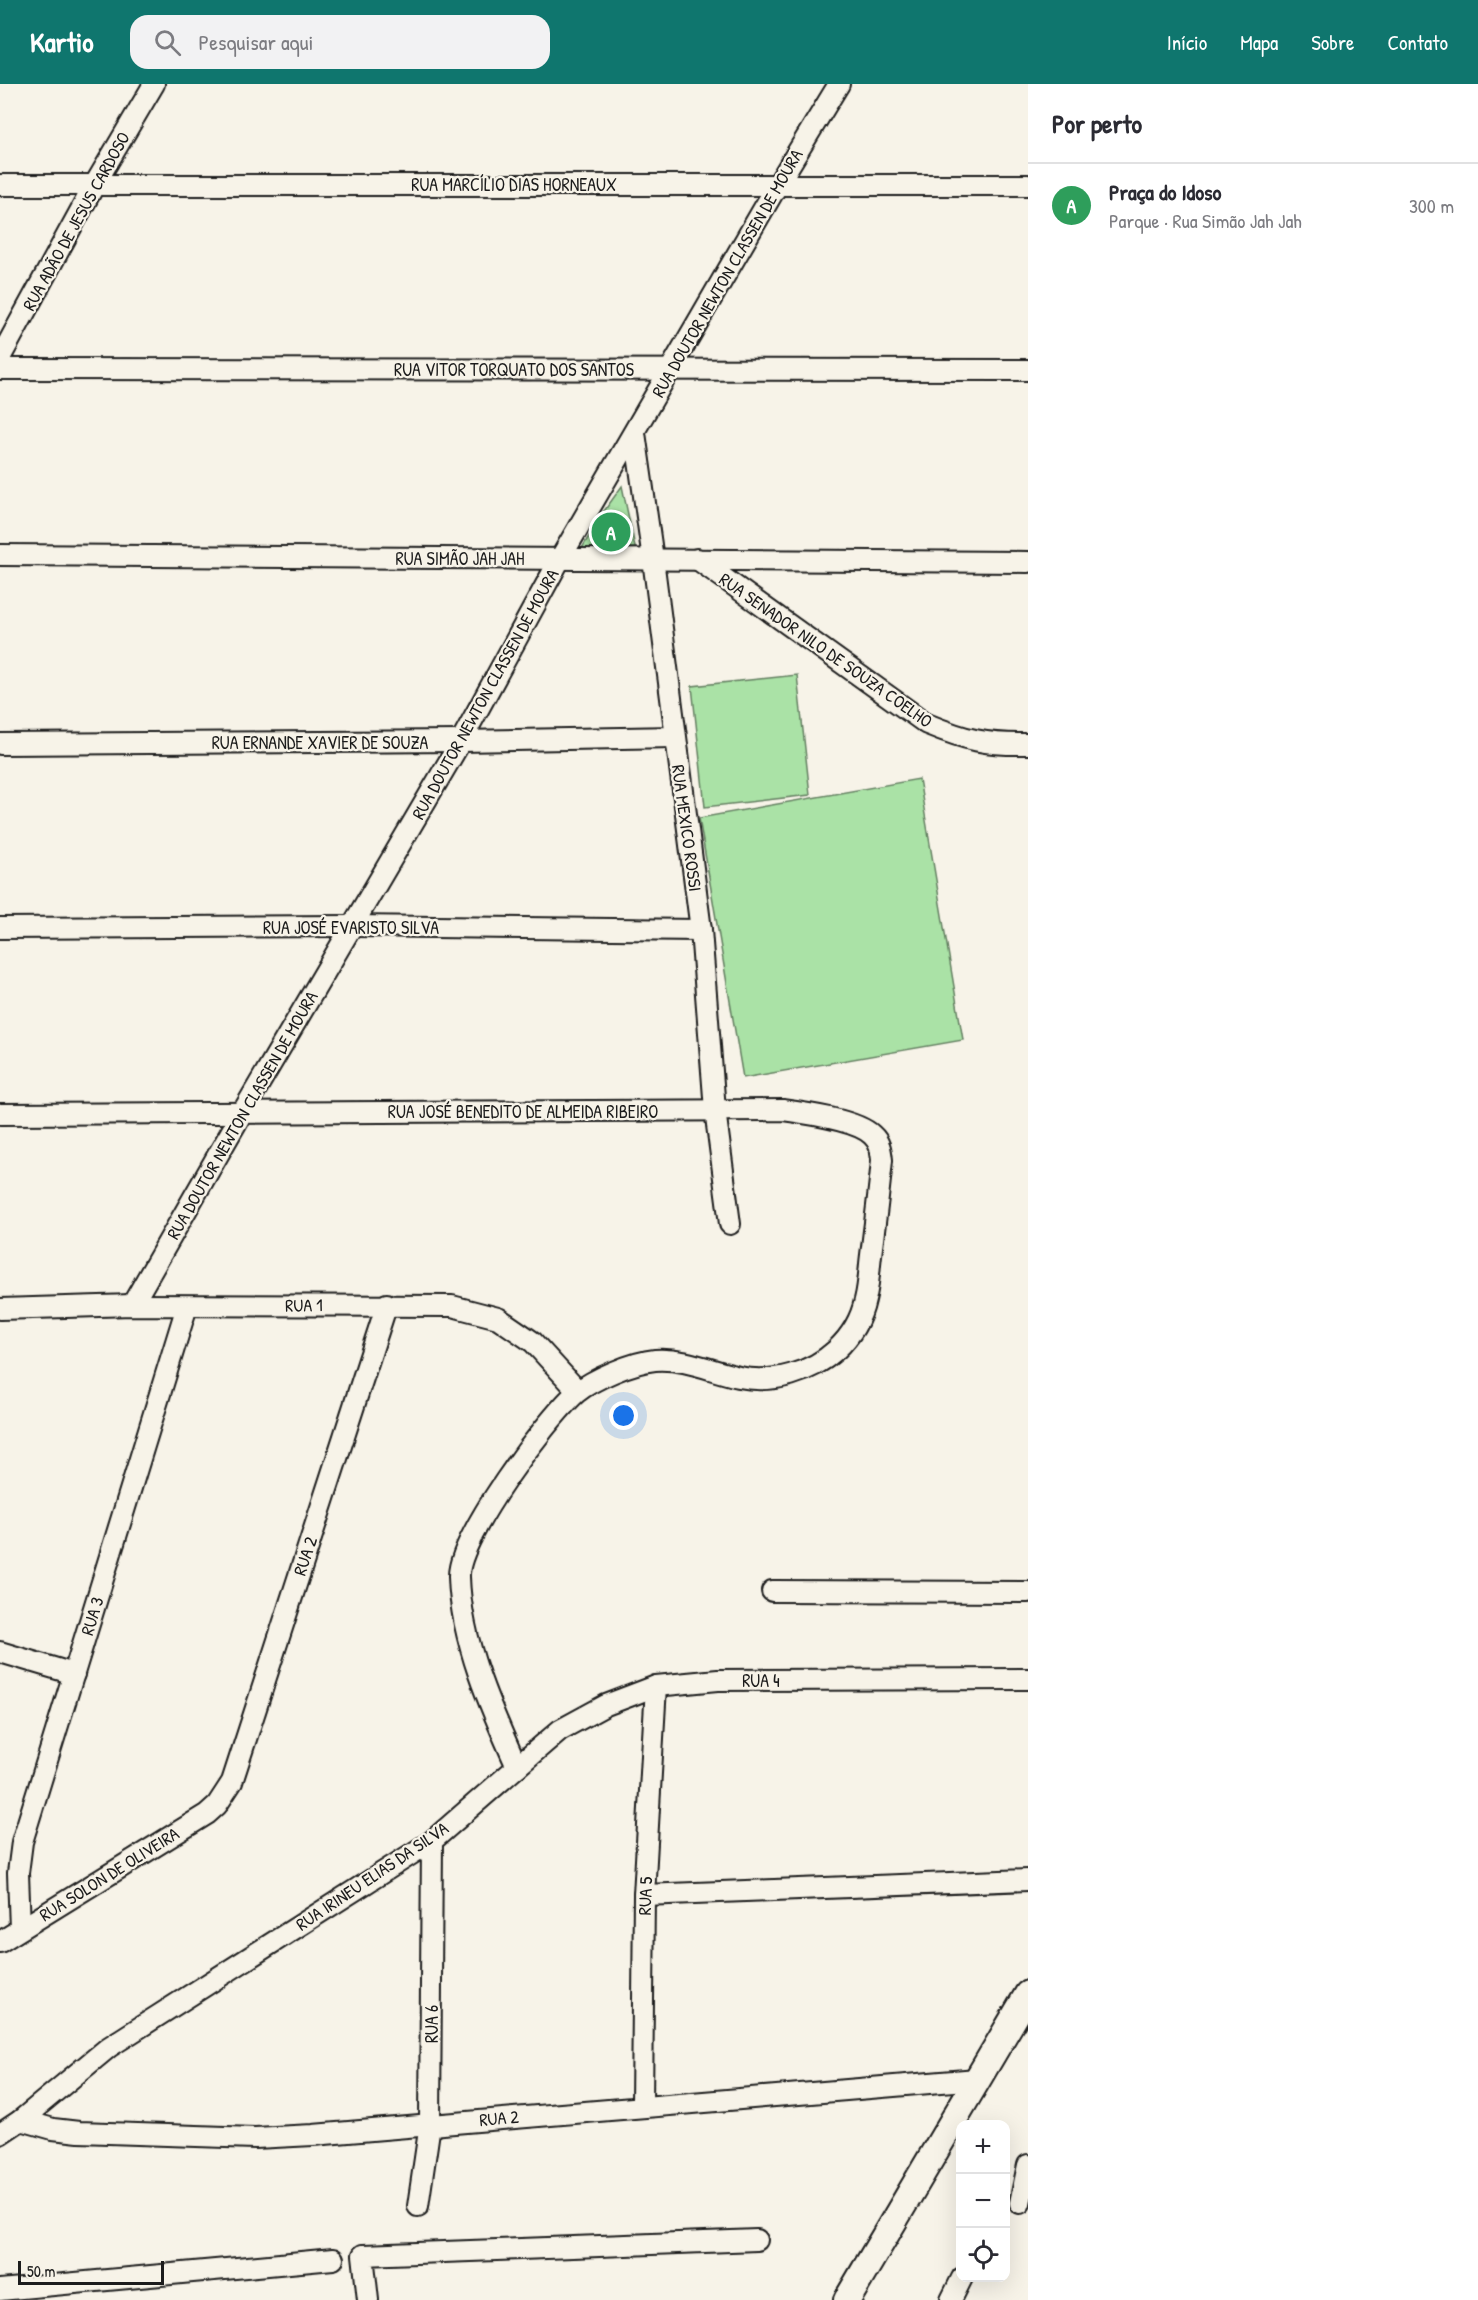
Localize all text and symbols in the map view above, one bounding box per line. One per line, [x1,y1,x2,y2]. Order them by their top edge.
search box [130,15,550,69]
text: Kartio [30,23,94,61]
icon: search [151,26,184,59]
text: Pesquisar aqui [199,27,313,57]
text: Início [1167,28,1207,57]
text: Mapa [1240,28,1278,57]
text: Sobre [1311,28,1354,57]
text: Contato [1387,28,1448,57]
text: Por perto [1052,106,1142,141]
street label: RUA ADÃO DE JESUS CARDOSO [16,127,136,315]
street label: RUA DOUTOR NEWTON CLASSEN DE MOURA [645,144,809,402]
street label: RUA MARCÍLIO DIAS HORNEAUX [411,172,617,197]
text: Praça do Idoso [1109,177,1221,207]
text: A [1067,192,1076,219]
text: 300 m [1409,192,1454,219]
text: Parque · Rua Simão Jah Jah [1109,207,1302,234]
street label: RUA VITOR TORQUATO DOS SANTOS [394,357,634,382]
pin: A [592,510,630,554]
street label: RUA SIMÃO JAH JAH [395,546,525,571]
street label: RUA DOUTOR NEWTON CLASSEN DE MOURA [406,564,565,824]
street label: RUA SENADOR NILO DE SOUZA COELHO [714,567,938,733]
street label: RUA ERNANDE XAVIER DE SOUZA [212,730,429,755]
street label: RUA MEXICO ROSSI [666,763,708,893]
street label: RUA JOSÉ EVARISTO SILVA [263,915,439,940]
street label: RUA DOUTOR NEWTON CLASSEN DE MOURA [160,986,324,1244]
street label: RUA JOSÉ BENEDITO DE ALMEIDA RIBEIRO [388,1099,658,1124]
street label: RUA 1 [285,1292,323,1318]
your location [609,1401,638,1430]
street label: RUA 2 [287,1533,323,1579]
street label: RUA 3 [74,1594,110,1638]
street label: RUA 4 [742,1668,780,1693]
street label: RUA IRINEU ELIAS DA SILVA [291,1816,453,1936]
street label: RUA SOLON DE OLIVEIRA [34,1821,184,1927]
street label: RUA 5 [632,1876,658,1916]
street label: RUA 6 [419,2005,444,2043]
street label: RUA 2 [478,2104,520,2132]
map controls [956,2120,1010,2282]
button: + [956,2120,1010,2174]
button: − [956,2174,1010,2228]
button: locate [956,2228,1010,2282]
scale bar [18,2258,164,2286]
text: 50 m [27,2260,56,2282]

